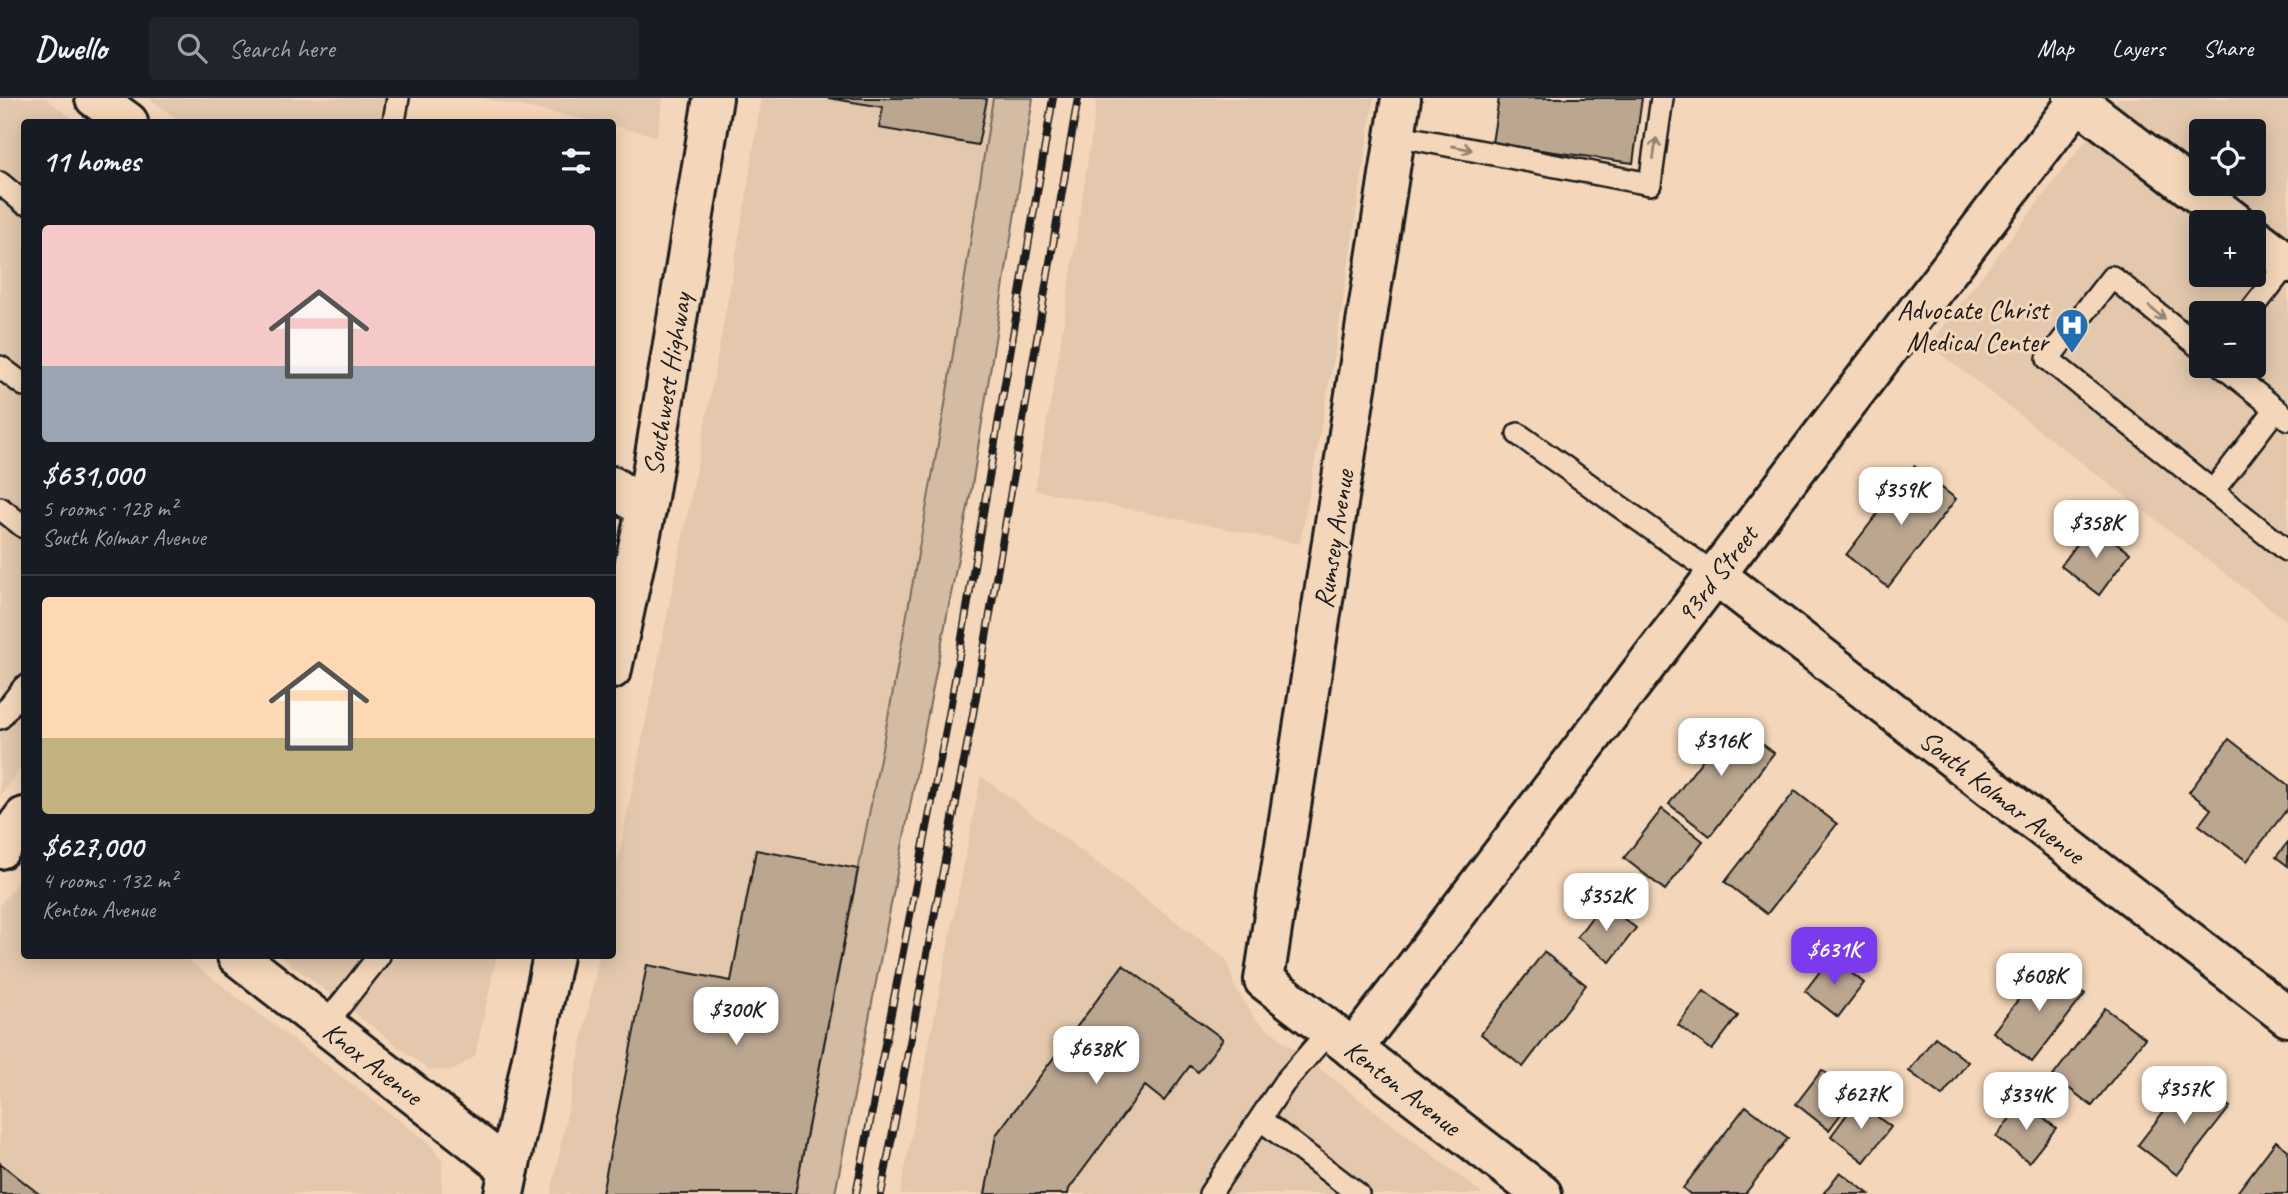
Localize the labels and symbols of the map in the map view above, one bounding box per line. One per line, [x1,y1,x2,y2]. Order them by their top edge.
one-way arrow [1648,138,1661,160]
one-way arrow [1450,142,1473,155]
street label: Southwest Highway [635,288,699,478]
place label: Advocate Christ Medical Center [1897,292,2051,359]
one-way arrow [2147,305,2166,320]
hospital icon: Advocate Christ Medical Center [2053,306,2091,355]
street label: Rumsey Avenue [1305,466,1362,611]
pin: $359K [1852,468,1950,527]
pin: $358K [2047,500,2145,560]
street label: 93rd Street [1668,516,1767,630]
pin: $316K [1672,718,1770,778]
street label: South Kolmar Avenue [1913,722,2093,873]
pin: $352K [1557,874,1655,933]
pin: $631K [1785,928,1883,987]
pin: $608K [1990,954,2088,1013]
pin: $300K [687,988,785,1047]
street label: Knox Avenue [316,1013,431,1114]
pin: $638K [1047,1026,1145,1086]
street label: Kenton Avenue [1338,1032,1469,1144]
pin: $357K [2135,1066,2233,1126]
pin: $627K [1812,1072,1910,1131]
pin: $334K [1977,1072,2075,1132]

